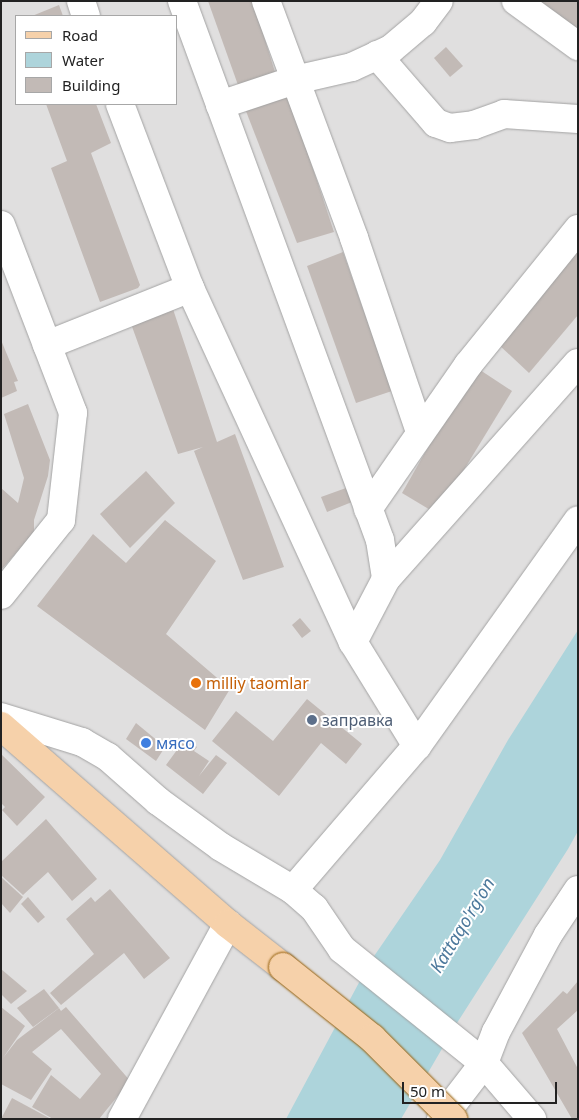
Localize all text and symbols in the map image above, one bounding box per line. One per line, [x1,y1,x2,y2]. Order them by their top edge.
legend [15,15,178,105]
text: Road [62,25,98,45]
text: Water [62,50,104,70]
text: Building [62,75,120,95]
place label: milliy taomlar [206,673,309,693]
marker: milliy taomlar [190,677,202,689]
place label: заправка [322,710,393,730]
marker: заправка [306,714,318,726]
place label: мясо [156,733,195,753]
marker: мясо [140,737,152,749]
water label: Kattaqo'rg'on [425,874,499,976]
scale bar [404,1072,559,1104]
text: 50 m [410,1081,445,1101]

